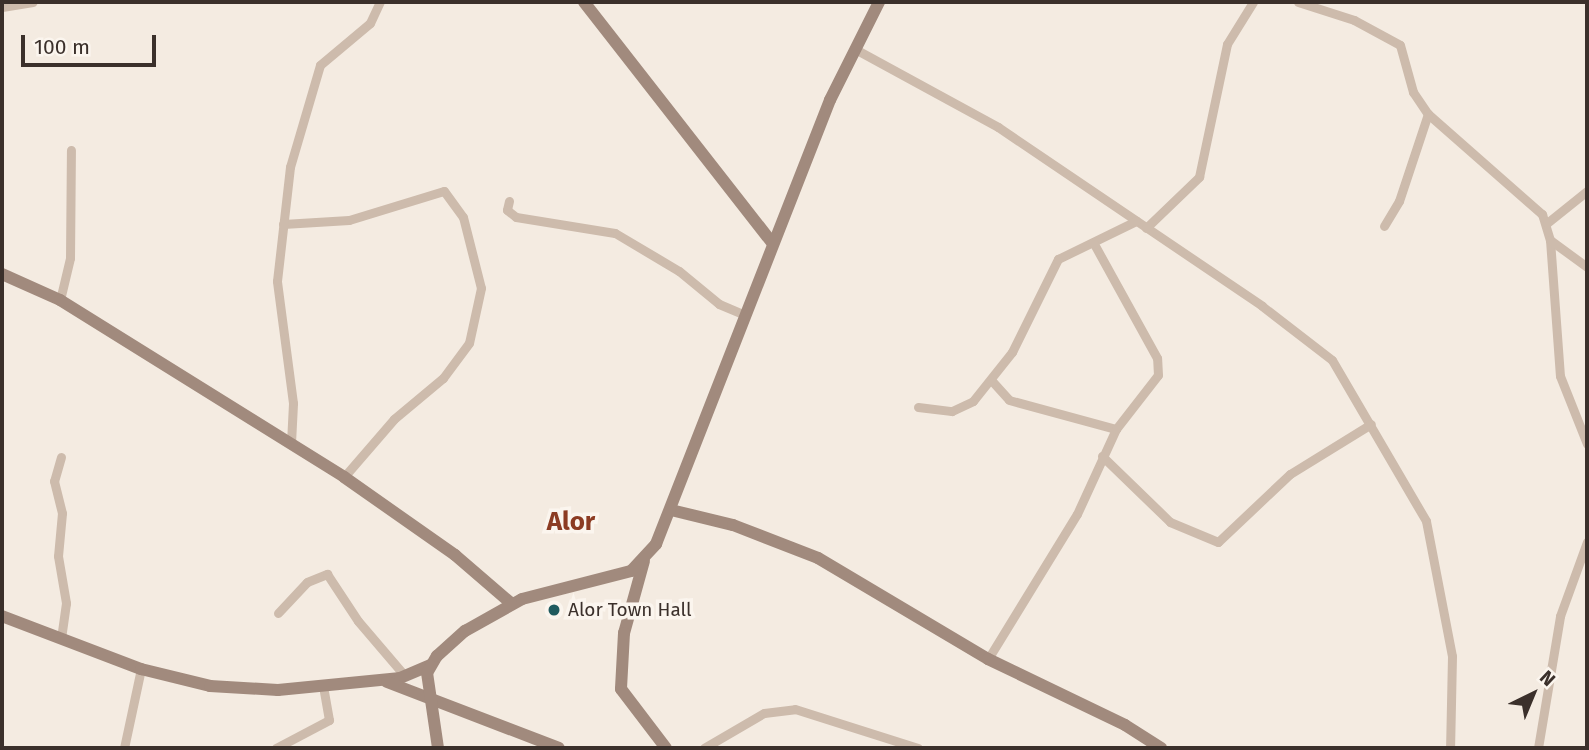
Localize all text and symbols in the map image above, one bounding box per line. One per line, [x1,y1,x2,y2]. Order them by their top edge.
scale bar [24,21,159,65]
text: 100 m [34,34,90,60]
district label: Alor [547,506,595,538]
place label: Alor Town Hall [568,599,692,621]
marker: Alor Town Hall [546,602,562,618]
north arrow [1498,659,1568,729]
text: N [1535,666,1560,691]

